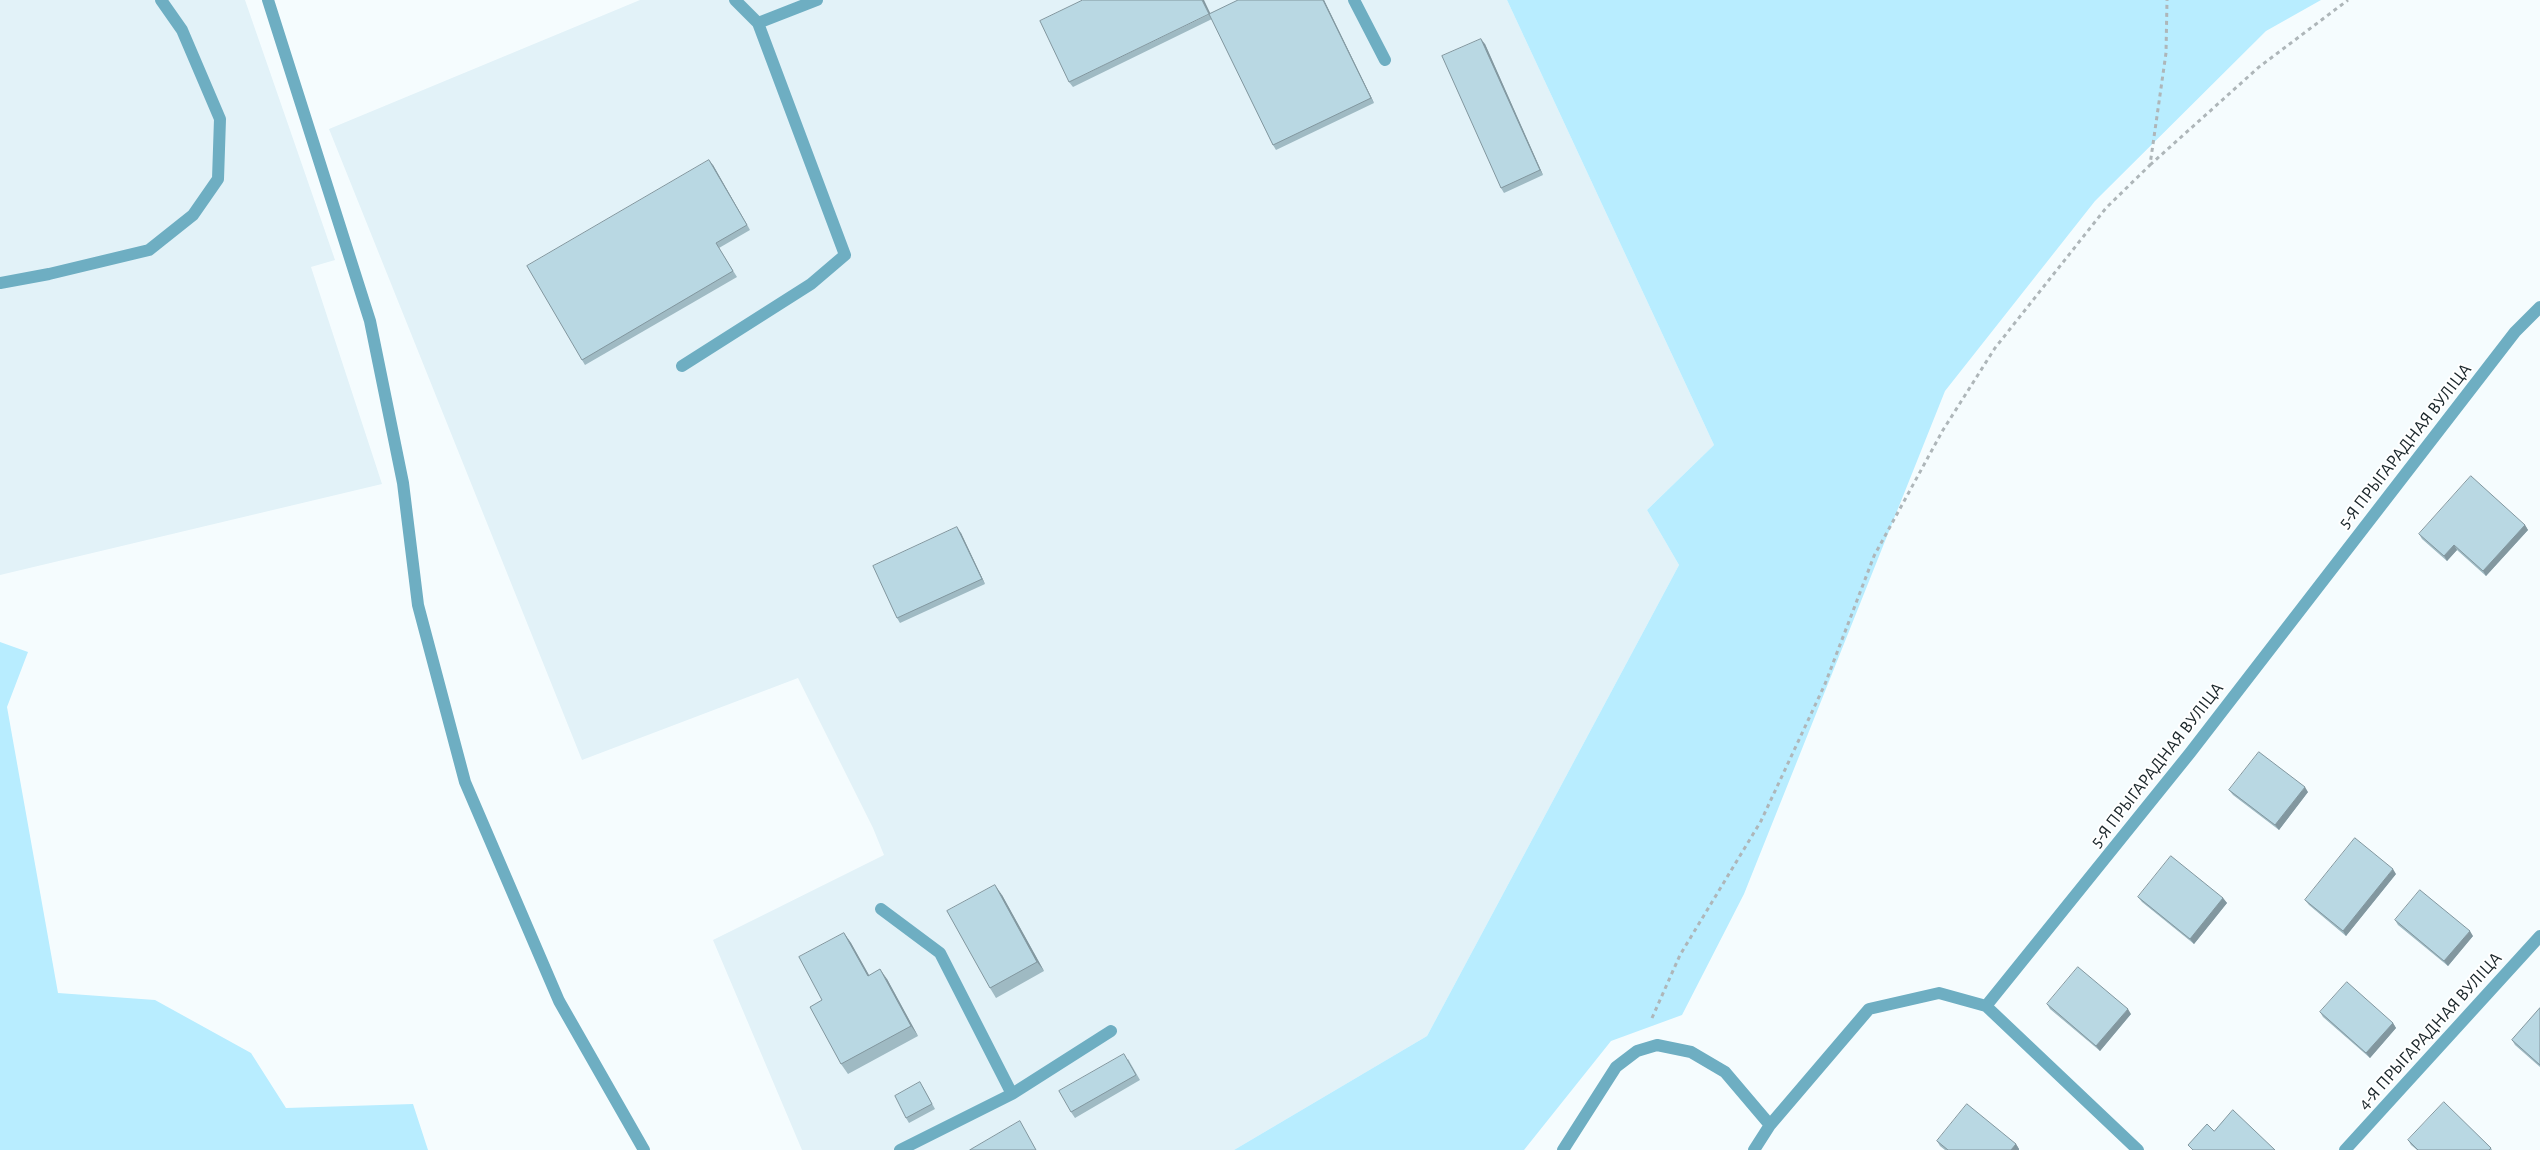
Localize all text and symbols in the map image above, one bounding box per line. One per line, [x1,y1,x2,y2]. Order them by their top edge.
street label: 5-Я ПРЫГАРАДНАЯ ВУЛІЦА [2334,359,2476,533]
street label: 5-Я ПРЫГАРАДНАЯ ВУЛІЦА [2086,678,2228,852]
street label: 4-Я ПРЫГАРАДНАЯ ВУЛІЦА [2353,948,2507,1114]

